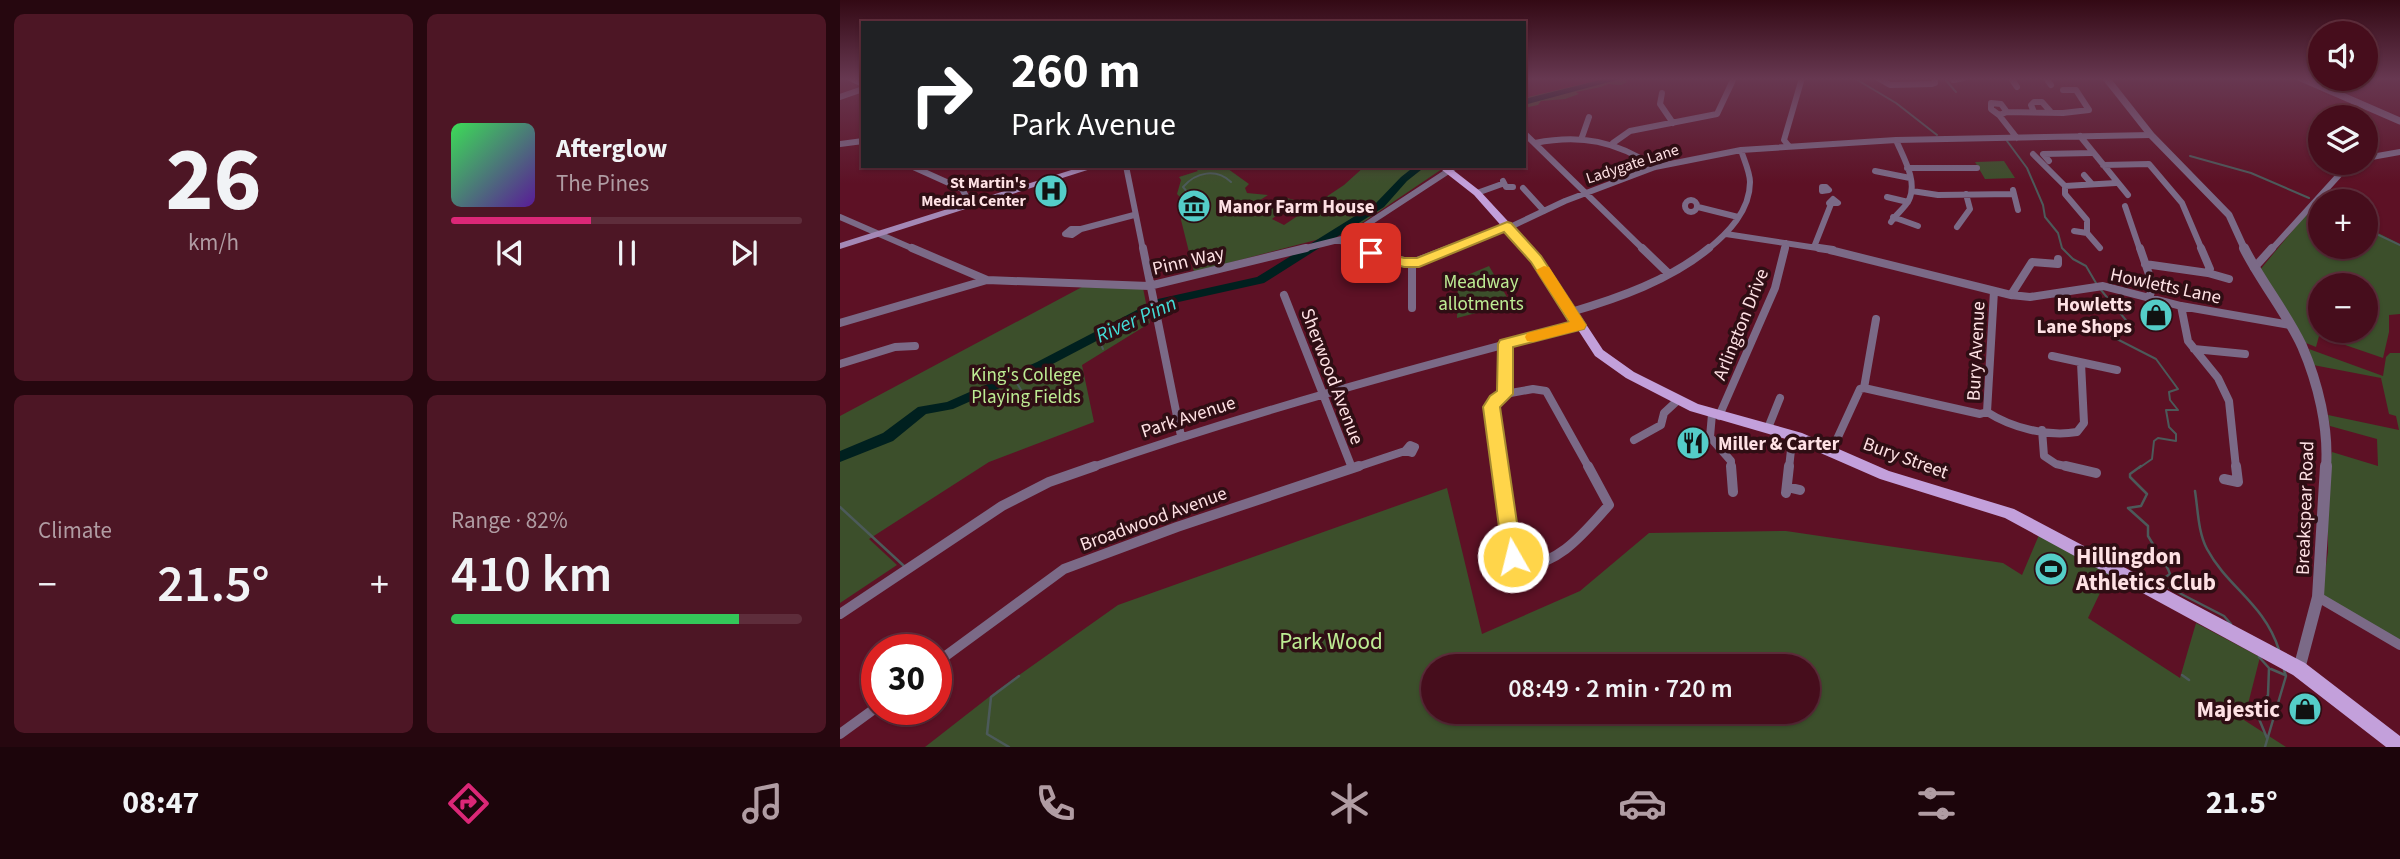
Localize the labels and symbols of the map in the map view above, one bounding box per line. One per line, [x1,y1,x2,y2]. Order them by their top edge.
street label: Ladygate Lane [1583,139,1682,189]
place label: St Martin's Medical Center [921,172,1027,212]
hospital icon: St Martin's Medical Center [1032,172,1070,210]
museum icon: Manor Farm House [1175,187,1213,225]
place label: Manor Farm House [1218,194,1375,221]
pin [1341,223,1401,283]
street label: Pinn Way [1150,240,1227,283]
street label: Howletts Lane [2108,262,2224,311]
street label: Arlington Drive [1707,265,1776,384]
park label: Meadway allotments [1438,269,1524,318]
water label: River Pinn [1091,288,1181,350]
place label: Howletts Lane Shops [2036,292,2132,341]
shop icon: Howletts Lane Shops [2137,296,2175,334]
street label: Bury Avenue [1960,301,1993,402]
street label: Sherwood Avenue [1293,305,1370,449]
park label: King's College Playing Fields [971,362,1081,411]
street label: Park Avenue [1138,389,1239,445]
restaurant icon: Miller & Carter [1674,424,1712,462]
place label: Miller & Carter [1718,431,1840,458]
street label: Bury Street [1859,431,1952,486]
street label: Breakspear Road [2290,441,2321,576]
street label: Broadwood Avenue [1076,480,1231,559]
position arrow [1476,520,1550,594]
place label: Hillingdon Athletics Club [2075,540,2216,599]
sports icon: Hillingdon Athletics Club [2032,550,2070,588]
park label: Park Wood [1279,625,1383,658]
speed limit sign: 30 [861,634,952,725]
shop icon: Majestic [2286,690,2324,728]
place label: Majestic [2196,693,2280,726]

